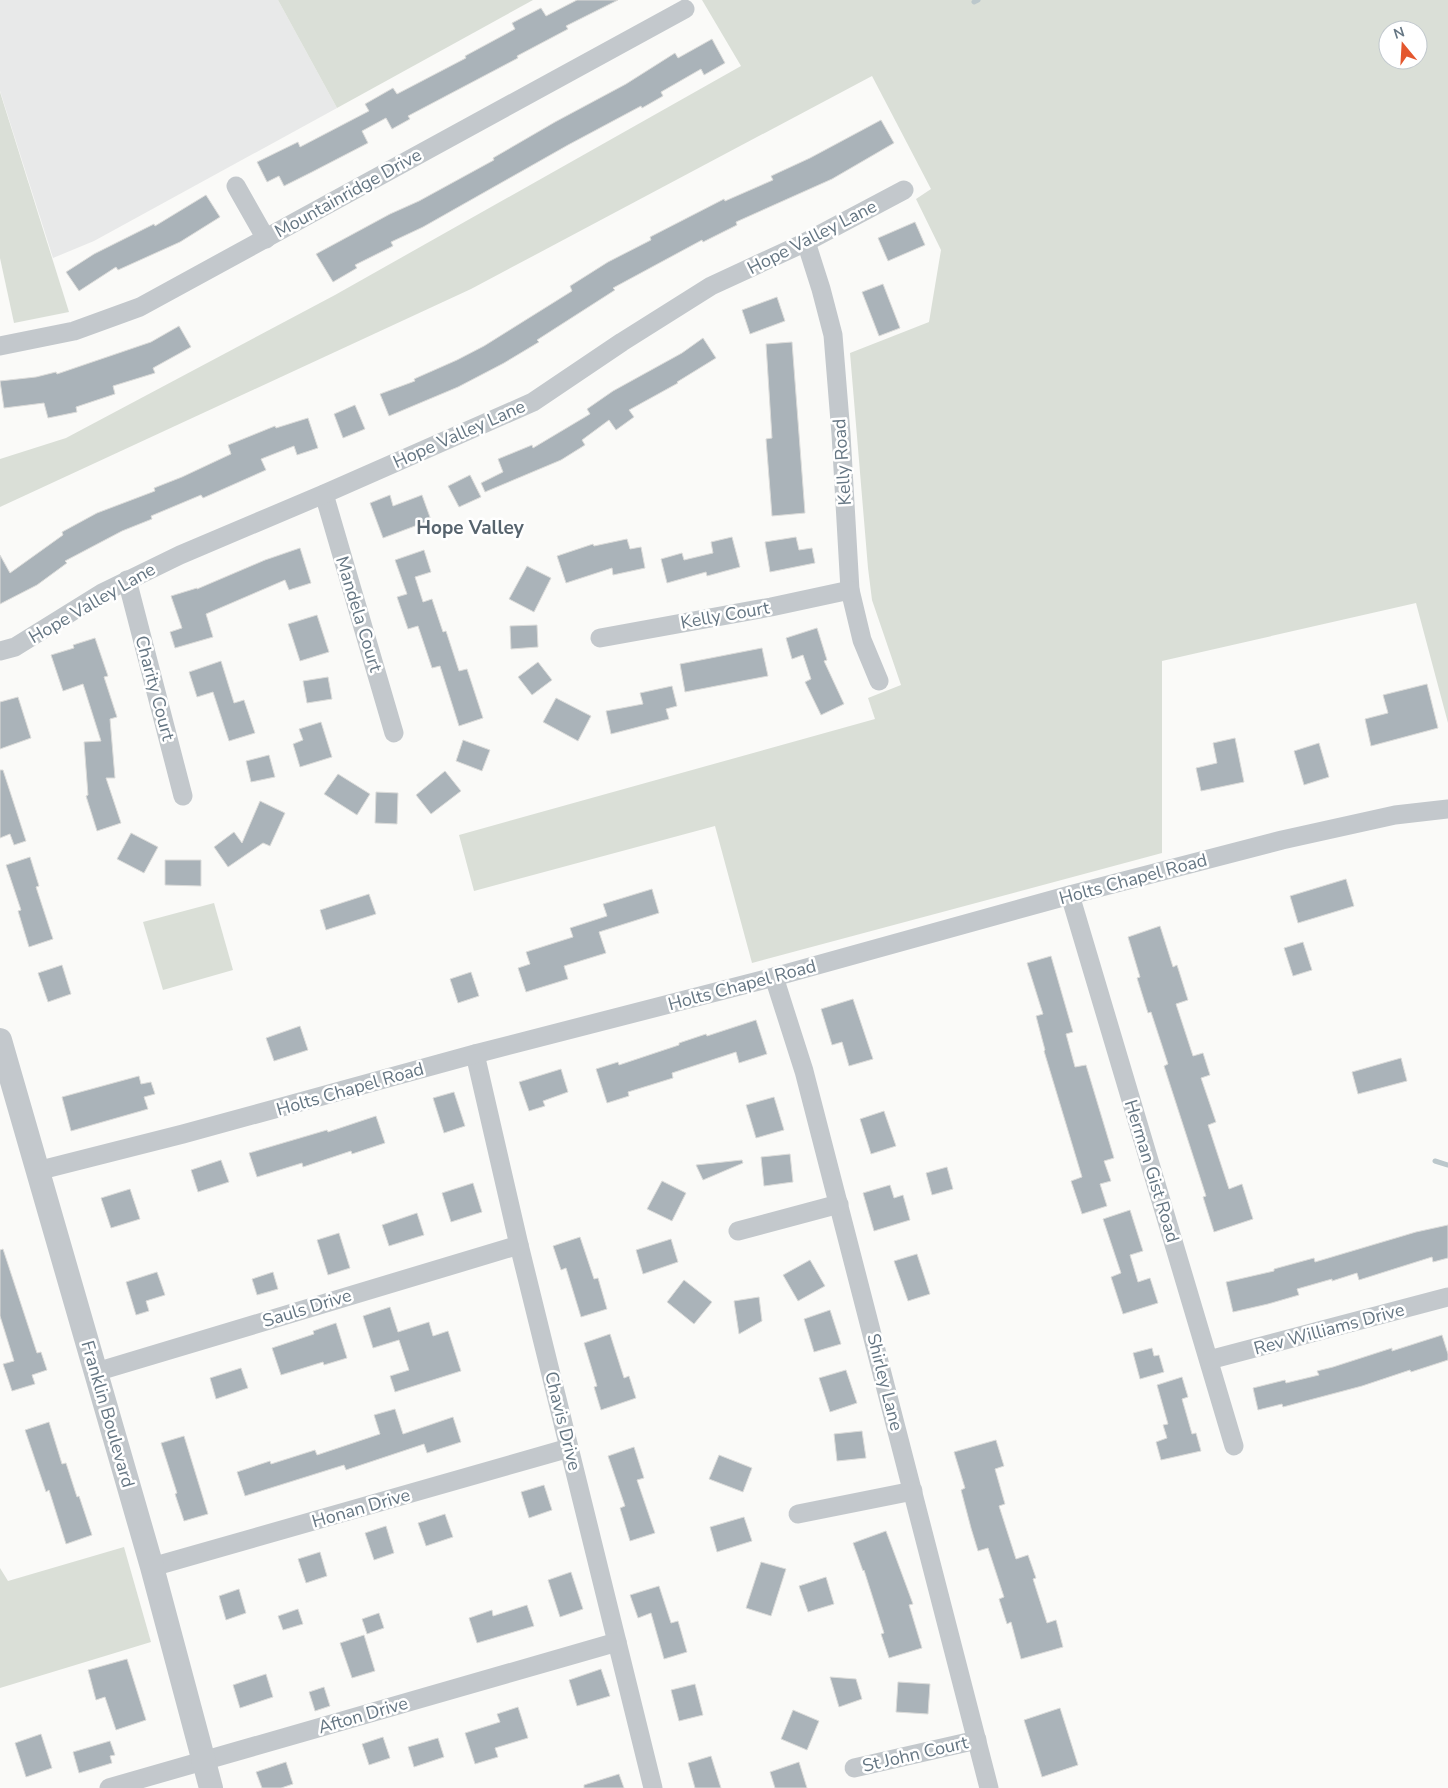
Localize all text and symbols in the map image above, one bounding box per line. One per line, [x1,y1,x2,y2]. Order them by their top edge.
north arrow [1378,20,1428,70]
text: N [1391,22,1407,44]
street label: Mountainridge Drive [270,143,426,243]
street label: Hope Valley Lane [743,194,881,280]
street label: Hope Valley Lane [389,394,529,474]
street label: Kelly Road [827,418,857,506]
district label: Hope Valley [416,515,525,541]
street label: Mandela Court [330,553,388,675]
street label: Hope Valley Lane [24,557,160,649]
street label: Kelly Court [679,595,772,635]
street label: Charity Court [129,633,181,744]
street label: Holts Chapel Road [1056,848,1210,910]
street label: Holts Chapel Road [665,954,819,1016]
street label: Holts Chapel Road [274,1056,426,1122]
street label: Herman Gist Road [1119,1097,1185,1245]
street label: Sauls Drive [260,1283,354,1333]
street label: Rev Williams Drive [1251,1297,1407,1361]
street label: Shirley Lane [861,1331,909,1433]
street label: Franklin Boulevard [76,1338,140,1490]
street label: Chavis Drive [539,1369,587,1473]
street label: Honan Drive [309,1483,413,1533]
street label: Afton Drive [315,1691,411,1739]
street label: St John Court [860,1730,971,1778]

